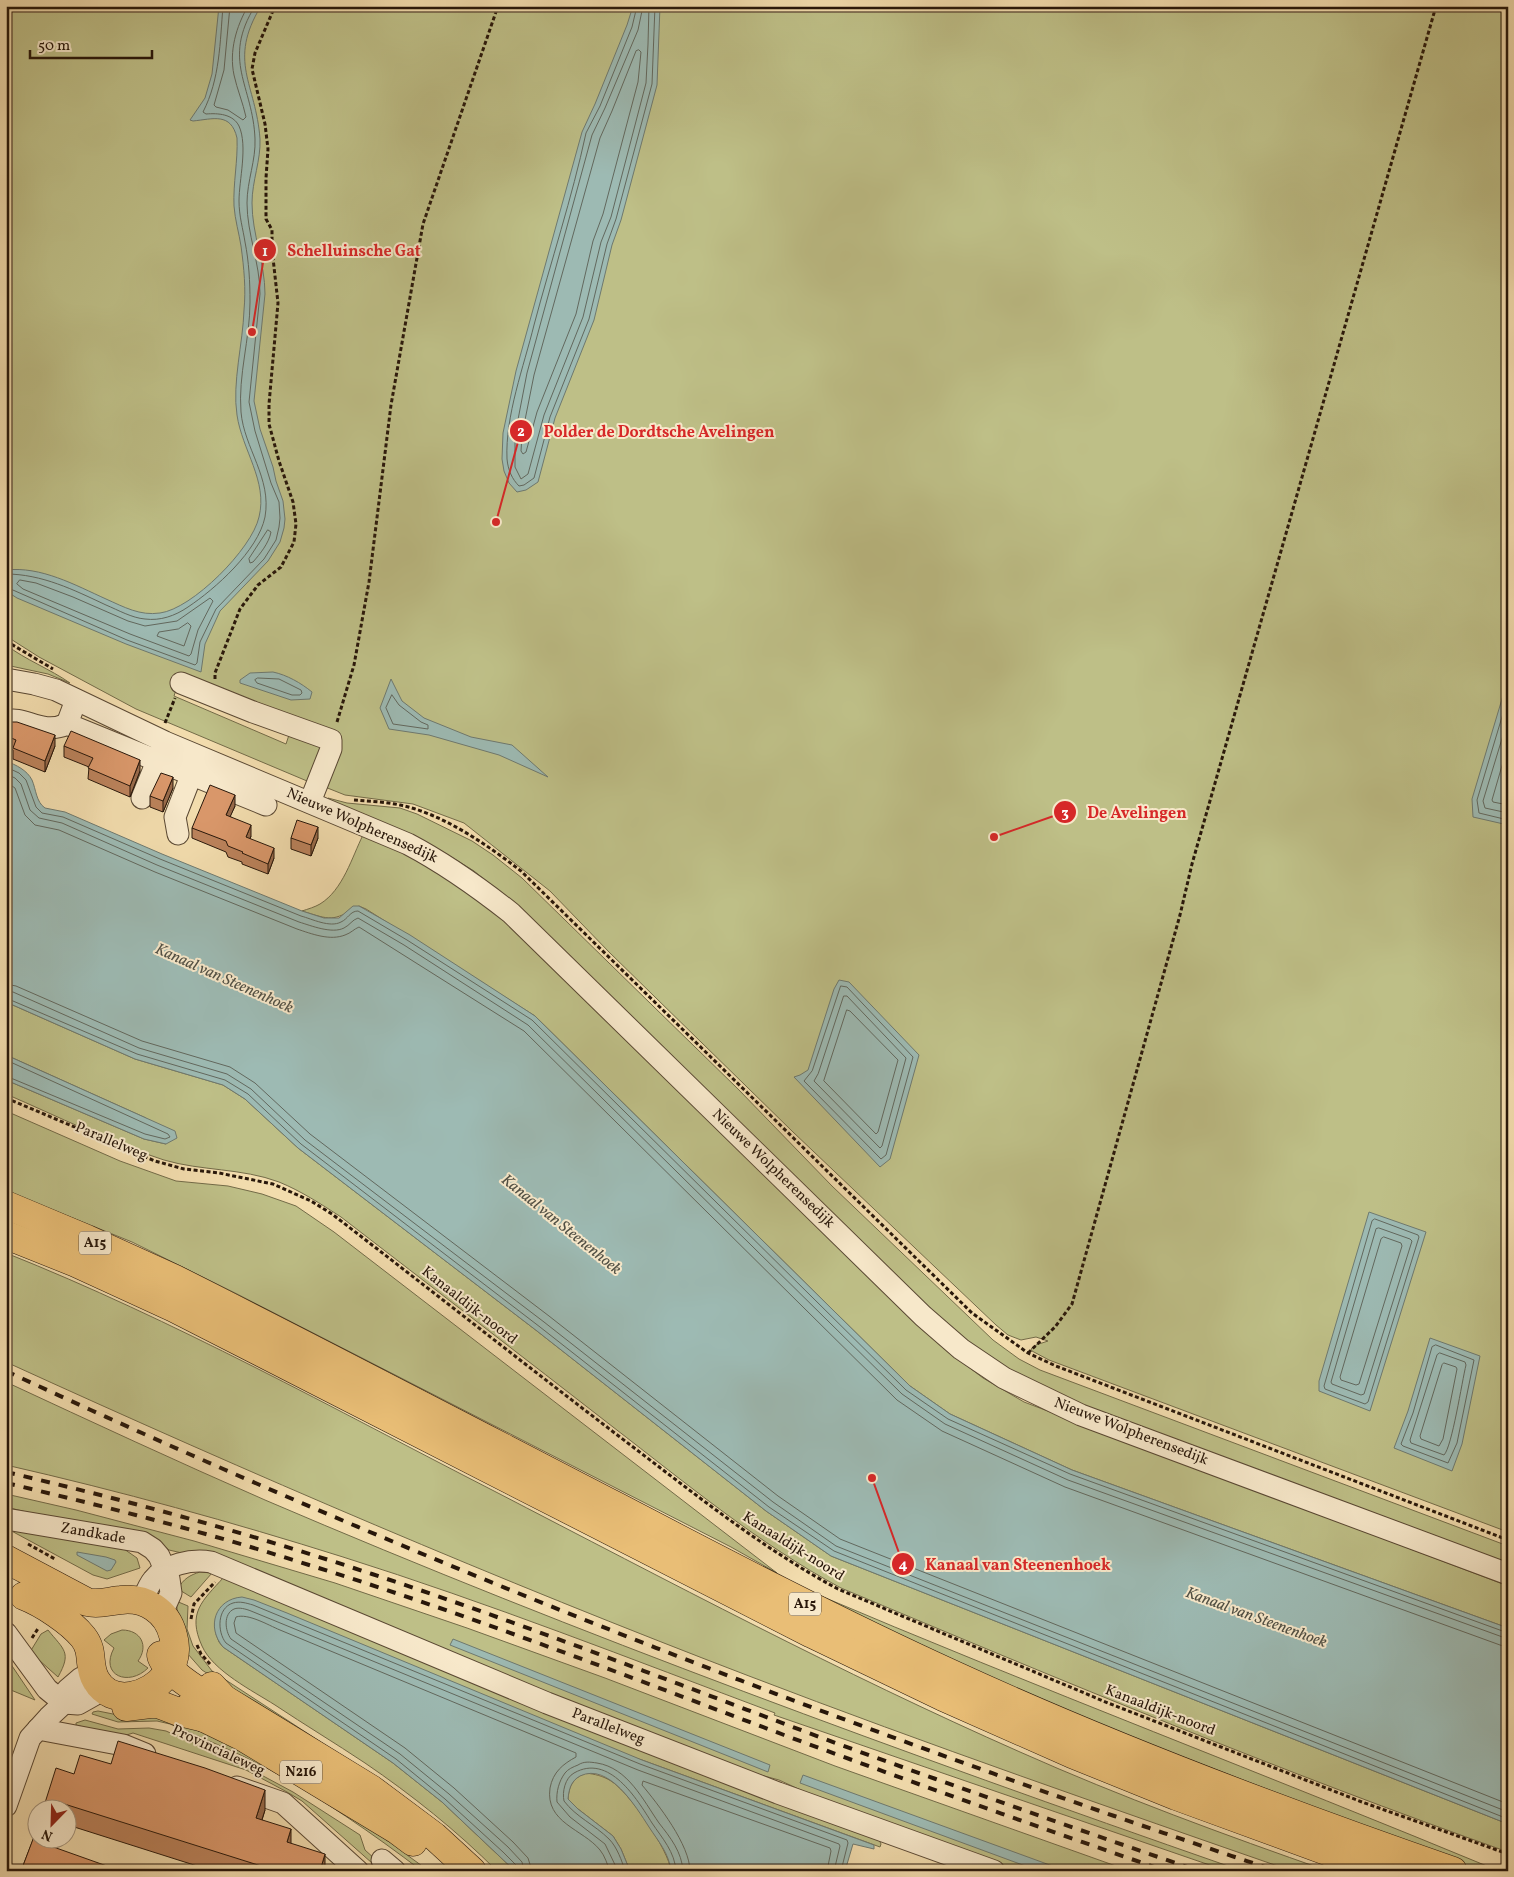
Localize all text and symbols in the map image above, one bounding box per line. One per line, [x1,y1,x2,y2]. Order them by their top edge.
scale bar [30,28,152,60]
text: 50 m [38,36,70,57]
callout: Schelluinsche Gat [252,235,431,266]
text: Schelluinsche Gat [287,241,421,263]
text: 1 [262,242,268,263]
callout: Polder de Dordtsche Avelingen [509,416,785,447]
text: 2 [517,422,525,443]
text: Polder de Dordtsche Avelingen [544,422,775,444]
street label: Nieuwe Wolpherensedijk [283,783,441,869]
callout: De Avelingen [1052,797,1196,828]
text: 3 [1061,803,1069,824]
text: De Avelingen [1087,803,1187,825]
water label: Kanaal van Steenenhoek [152,939,297,1020]
street label: Nieuwe Wolpherensedijk [707,1105,839,1233]
street label: Parallelweg [72,1117,151,1167]
water label: Kanaal van Steenenhoek [496,1170,626,1281]
road number: A15 [79,1232,111,1254]
street label: Kanaaldijk-noord [417,1262,521,1350]
street label: Nieuwe Wolpherensedijk [1051,1393,1211,1471]
street label: Kanaaldijk-noord [738,1507,848,1587]
street label: Zandkade [59,1518,127,1550]
callout: Kanaal van Steenenhoek [890,1549,1121,1580]
text: 4 [898,1555,908,1576]
text: Kanaal van Steenenhoek [925,1555,1111,1577]
water label: Kanaal van Steenenhoek [1182,1582,1330,1654]
road number: A15 [789,1592,821,1616]
street label: Kanaaldijk-noord [1102,1680,1218,1742]
street label: Parallelweg [568,1703,648,1751]
street label: Provincialeweg [168,1720,268,1782]
road number: N216 [280,1760,322,1784]
north arrow [28,1800,78,1850]
text: N [39,1824,56,1845]

